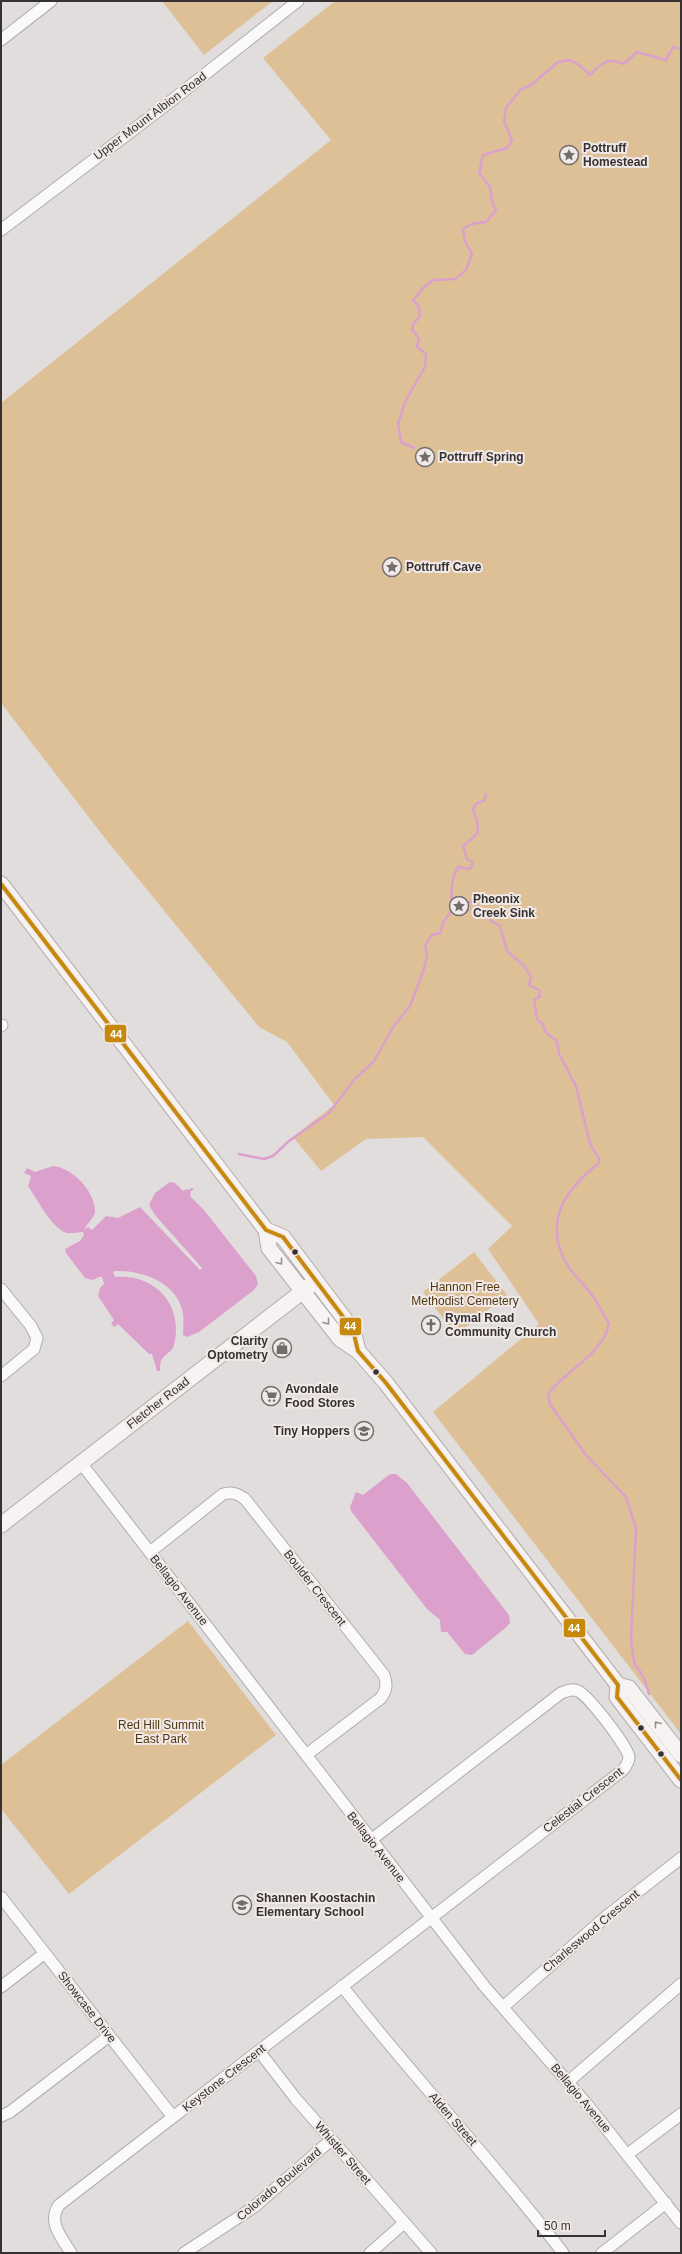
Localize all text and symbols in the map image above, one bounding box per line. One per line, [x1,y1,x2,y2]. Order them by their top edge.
street label: Upper Mount Albion Road [91,69,209,163]
place label: Pottruff Homestead [583,141,648,169]
place icon: Pottruff Homestead [558,144,580,166]
place icon: Pottruff Spring [414,446,436,468]
place label: Pottruff Spring [439,450,524,464]
place icon: Pottruff Cave [381,556,403,578]
place label: Pottruff Cave [406,560,482,574]
place label: Pheonix Creek Sink [473,892,535,920]
place icon: Pheonix Creek Sink [448,895,470,917]
line badge: 44 [104,1024,127,1043]
text: 44 [110,1028,123,1040]
unlabelled marker [290,1247,300,1257]
one-way arrow [276,1258,283,1265]
park label: Hannon Free Methodist Cemetery [411,1280,519,1308]
place label: Rymal Road Community Church [445,1311,556,1339]
church icon: Rymal Road Community Church [420,1314,442,1336]
one-way arrow [322,1317,329,1324]
line badge: 44 [339,1317,362,1336]
text: 44 [344,1320,357,1332]
place label: Clarity Optometry [207,1334,268,1362]
shop icon: Clarity Optometry [271,1337,293,1359]
unlabelled marker [371,1367,381,1377]
street label: Fletcher Road [124,1374,192,1432]
place label: Avondale Food Stores [285,1382,355,1410]
supermarket icon: Avondale Food Stores [260,1385,282,1407]
school or university icon: Tiny Hoppers [353,1420,375,1442]
place label: Tiny Hoppers [274,1424,350,1438]
street label: Boulder Crescent [281,1547,349,1629]
street label: Bellagio Avenue [147,1552,211,1628]
line badge: 44 [563,1618,586,1638]
text: 44 [568,1622,581,1634]
park label: Red Hill Summit East Park [118,1718,205,1746]
one-way arrow [655,1721,662,1728]
unlabelled marker [636,1723,646,1733]
unlabelled marker [656,1749,666,1759]
street label: Celestial Crescent [540,1764,626,1835]
street label: Bellagio Avenue [344,1809,408,1885]
street label: Charleswood Crescent [540,1886,643,1975]
place label: Shannen Koostachin Elementary School [256,1891,375,1919]
school or university icon: Shannen Koostachin Elementary School [231,1894,253,1916]
street label: Showcase Drive [55,1969,119,2046]
street label: Keystone Crescent [180,2041,269,2115]
street label: Bellagio Avenue [548,2061,614,2136]
street label: Alden Street [426,2089,480,2149]
street label: Whistler Street [312,2119,375,2188]
street label: Colorado Boulevard [234,2145,324,2223]
scale bar [538,2212,605,2238]
text: 50 m [544,2219,571,2233]

